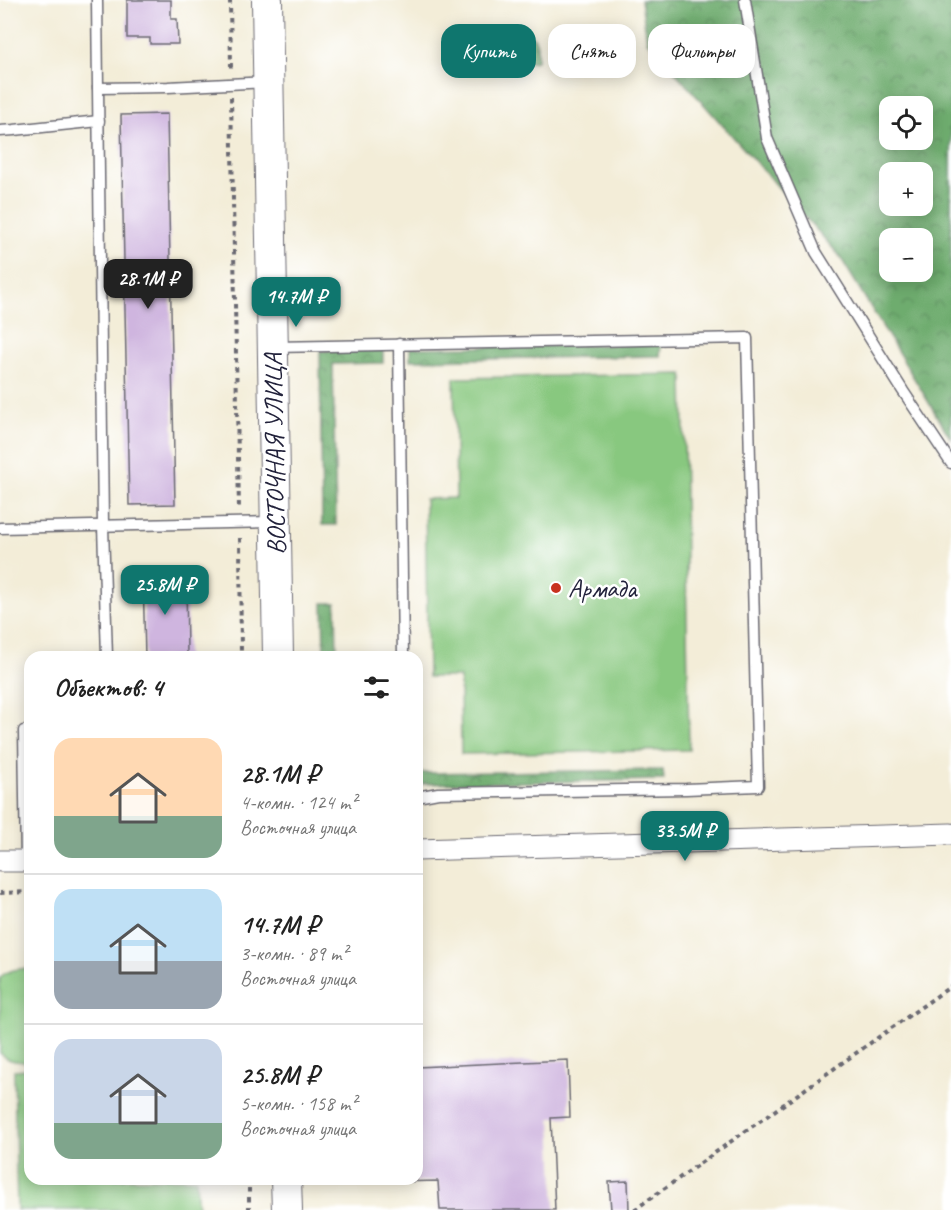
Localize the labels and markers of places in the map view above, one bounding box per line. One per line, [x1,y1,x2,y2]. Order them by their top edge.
pin: 28.1M ₽ [93,259,203,310]
pin: 14.7M ₽ [241,277,351,328]
pin: 25.8M ₽ [110,565,220,616]
place label: Армада [568,572,638,605]
marker: Армада [549,581,563,595]
pin: 33.5M ₽ [630,811,740,862]

